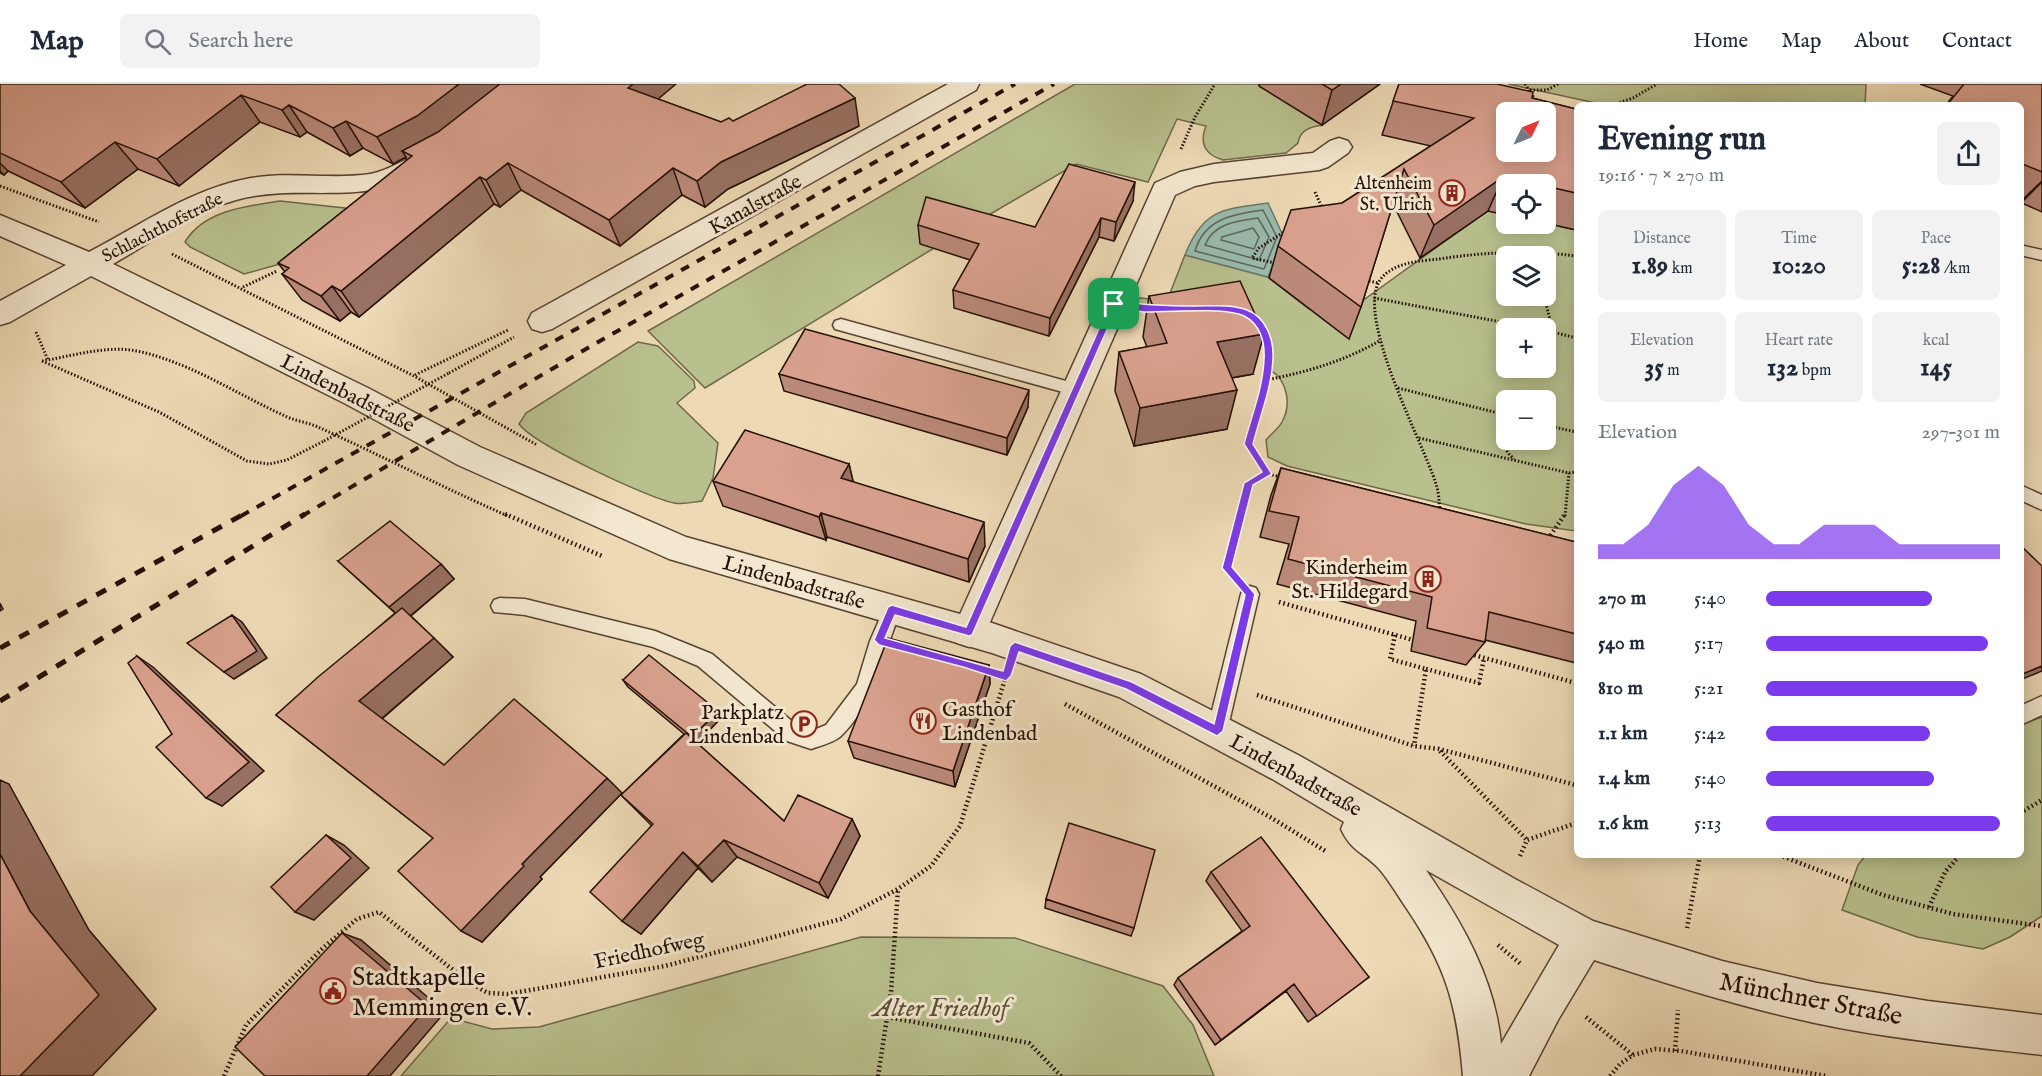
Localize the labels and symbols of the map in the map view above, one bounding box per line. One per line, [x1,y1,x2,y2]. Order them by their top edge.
north arrow [1496,102,1556,162]
street label: Kanalstraße [705,169,807,242]
place label: Altenheim St. Ulrich [1353,173,1432,217]
building icon: Altenheim St. Ulrich [1437,178,1467,208]
street label: Schlachthofstraße [98,188,227,269]
pin [1088,278,1139,329]
street label: Lindenbadstraße [276,349,419,440]
street label: Lindenbadstraße [719,550,868,617]
place label: Kinderheim St. Hildegard [1291,555,1409,606]
building icon: Kinderheim St. Hildegard [1413,564,1443,594]
place label: Gasthof Lindenbad [942,697,1038,748]
place label: Parkplatz Lindenbad [689,700,785,751]
restaurant icon: Gasthof Lindenbad [908,706,938,736]
parking icon: Parkplatz Lindenbad [789,709,819,739]
street label: Lindenbadstraße [1224,729,1366,824]
street label: Friedhofweg [592,927,707,976]
place label: Stadtkapelle Memmingen e.V. [352,961,532,1024]
street label: Münchner Straße [1716,966,1905,1033]
public building icon: Stadtkapelle Memmingen e.V. [318,976,348,1006]
park label: Alter Friedhof [870,992,1015,1025]

